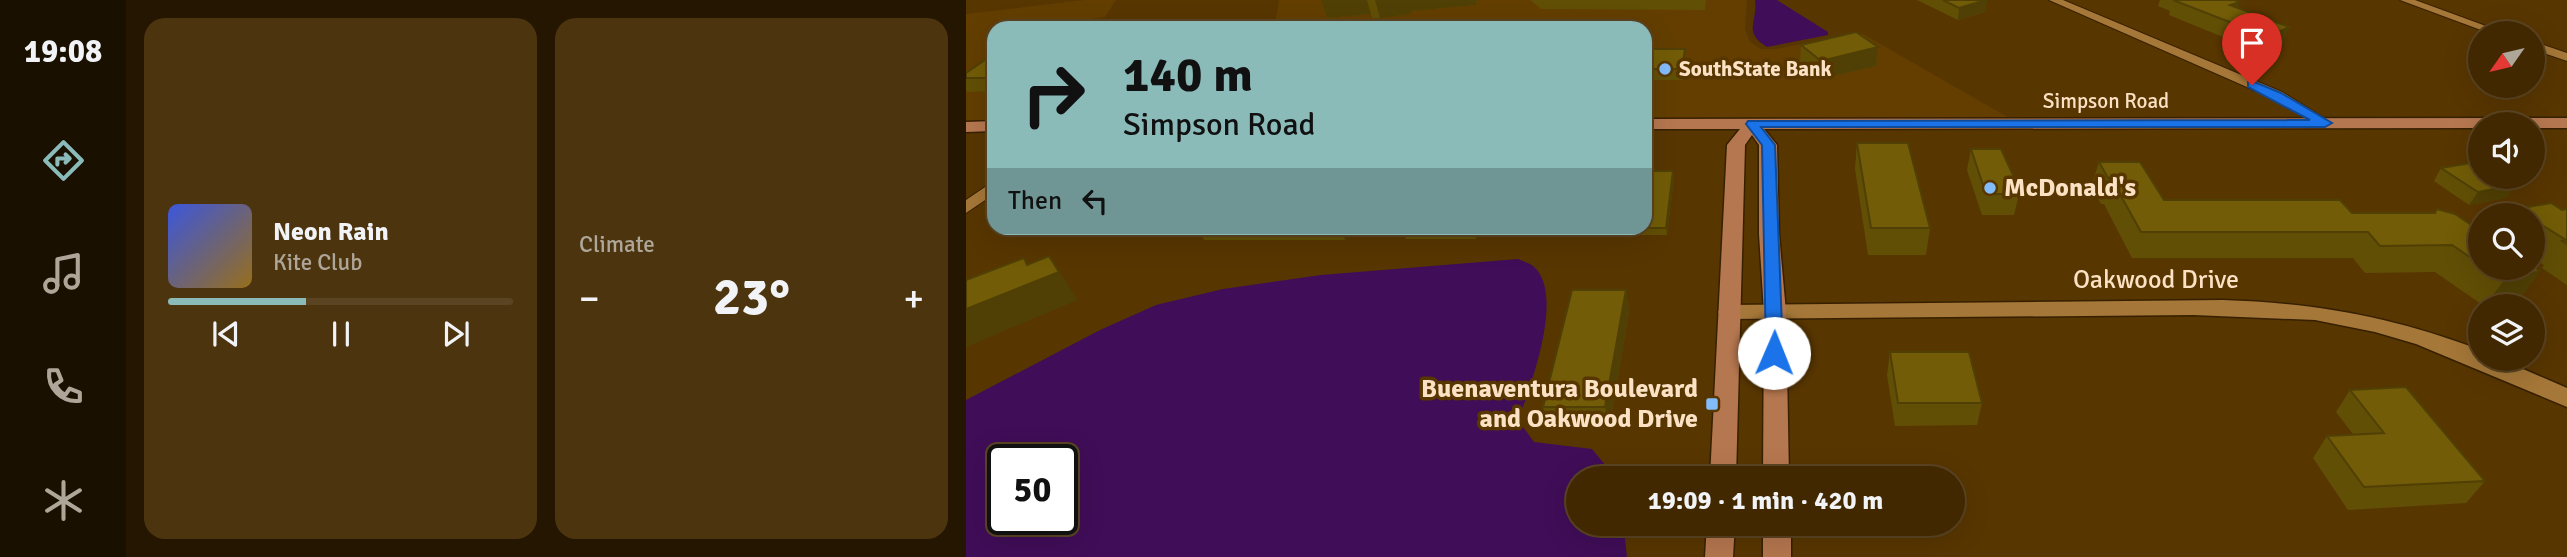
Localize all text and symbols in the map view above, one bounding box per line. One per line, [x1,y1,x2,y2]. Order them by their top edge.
pin [2222,13,2282,85]
north arrow [2468,21,2544,98]
map controls [2468,21,2545,371]
icon: arrive [2233,24,2271,62]
text: 19:08 [24,32,102,71]
text: 140 m [1123,45,1253,105]
icon: right [1008,49,1099,140]
place label: SouthState Bank [1679,56,1832,82]
marker: SouthState Bank [1657,61,1673,77]
street label: Simpson Road [2043,88,2169,114]
text: Simpson Road [1123,105,1316,144]
button: sound [2468,112,2545,189]
icon: directions [39,136,88,185]
place label: McDonald's [2004,172,2136,204]
marker: McDonald's [1982,180,1998,196]
icon: left [1076,182,1114,220]
text: Then [1008,185,1062,217]
button: search [2468,203,2545,280]
text: Neon Rain [273,216,389,248]
text: Climate [579,230,655,259]
text: Kite Club [273,248,362,277]
icon: music [39,249,88,298]
street label: Oakwood Drive [2073,264,2239,296]
text: 23° [713,265,790,329]
text: − [579,275,600,322]
text: + [903,275,924,322]
button: layers [2468,294,2545,371]
icon: previous [207,315,245,353]
icon: pause [322,315,360,353]
icon: next [437,315,475,353]
position arrow [1737,316,1811,390]
icon: phone [39,362,88,411]
place label: Buenaventura Boulevard and Oakwood Drive [1421,373,1698,435]
marker: Buenaventura Boulevard and Oakwood Drive [1704,396,1720,412]
speed limit sign: 50 [987,444,1078,535]
icon: climate [39,476,88,525]
text: 19:09 · 1 min · 420 m [1648,485,1883,517]

